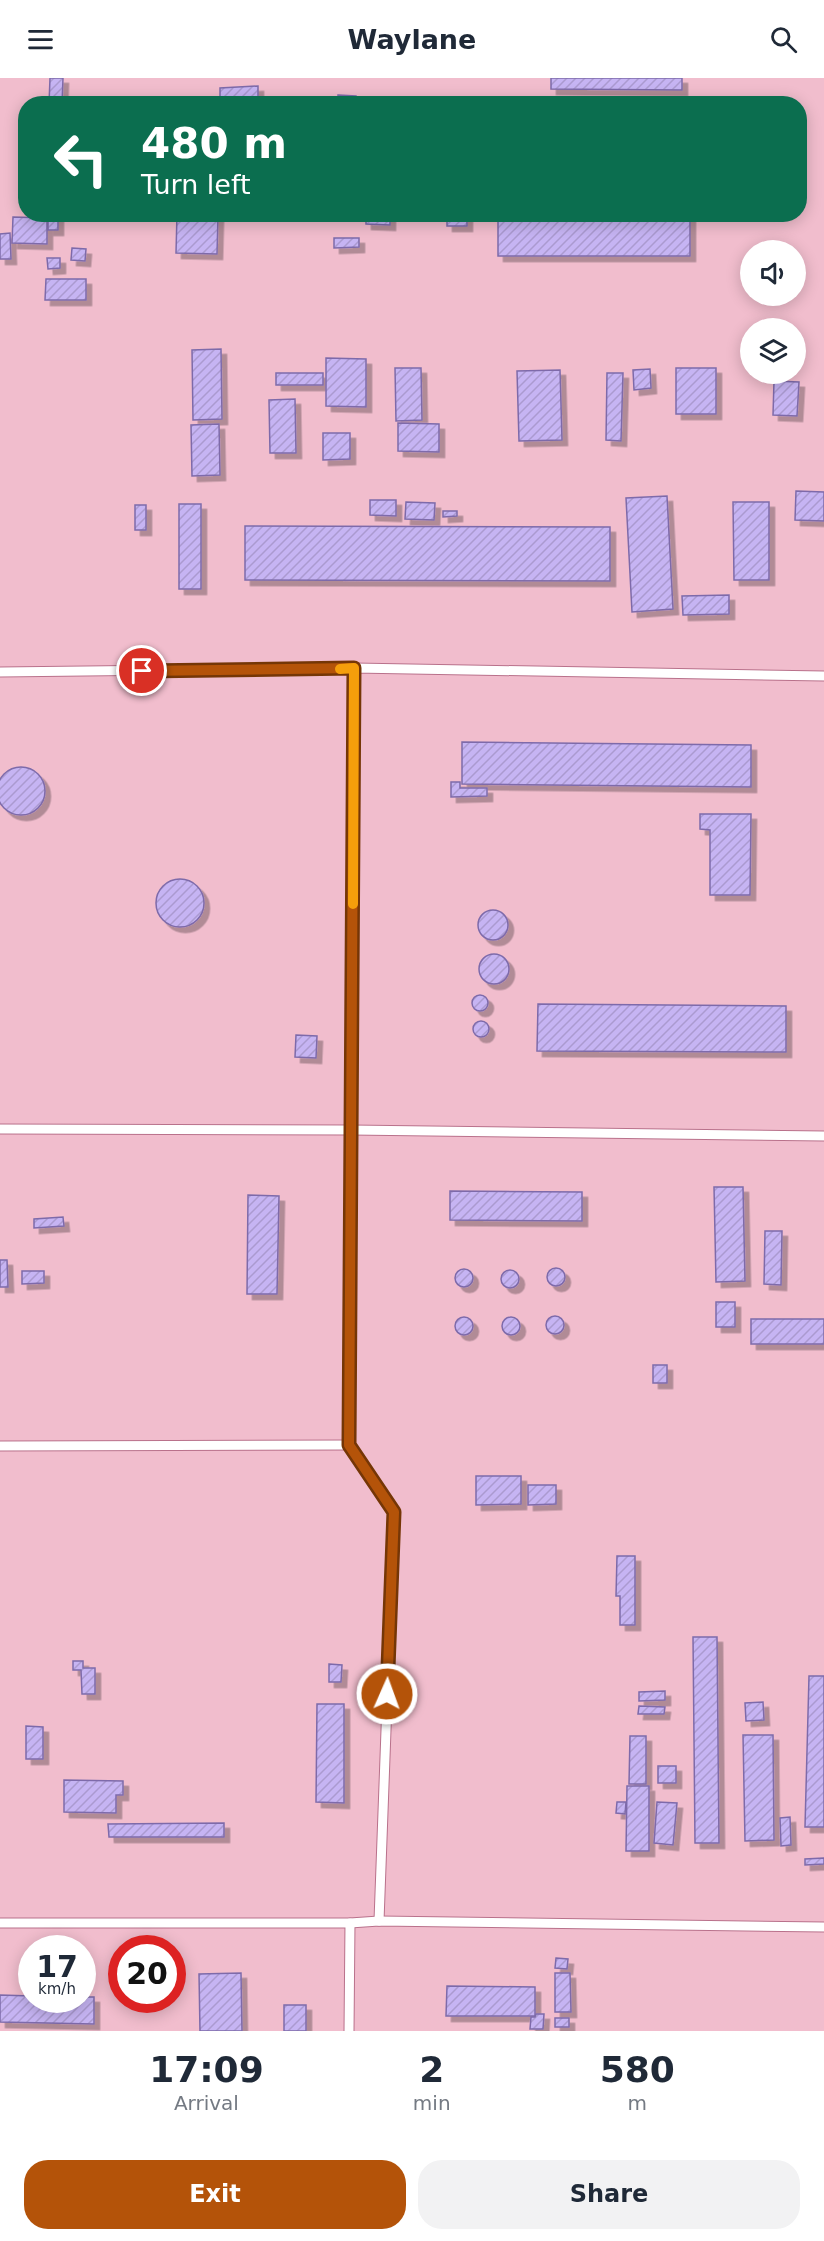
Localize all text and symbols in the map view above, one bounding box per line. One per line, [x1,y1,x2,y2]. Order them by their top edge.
icon: menu [24,23,57,56]
icon: search [767,23,800,56]
text: Waylane [348,24,476,55]
text: 480 m [141,119,287,168]
icon: left [42,120,120,198]
text: Turn left [141,169,251,200]
map controls [740,240,806,384]
button: sound [740,240,806,306]
button: layers [740,318,806,384]
pin [116,645,167,696]
icon: arrive [125,654,158,687]
position arrow [355,1662,419,1726]
speed limit sign: 20 [108,1935,186,2013]
text: 17 [36,1949,78,1984]
text: km/h [38,1980,76,1998]
text: 17:09 [149,2049,264,2090]
text: 2 [419,2049,444,2090]
text: 580 [600,2049,675,2090]
text: Arrival [174,2091,239,2115]
text: min [413,2091,451,2115]
text: m [628,2091,647,2115]
button: Exit [24,2160,406,2229]
button: Share [418,2160,800,2229]

